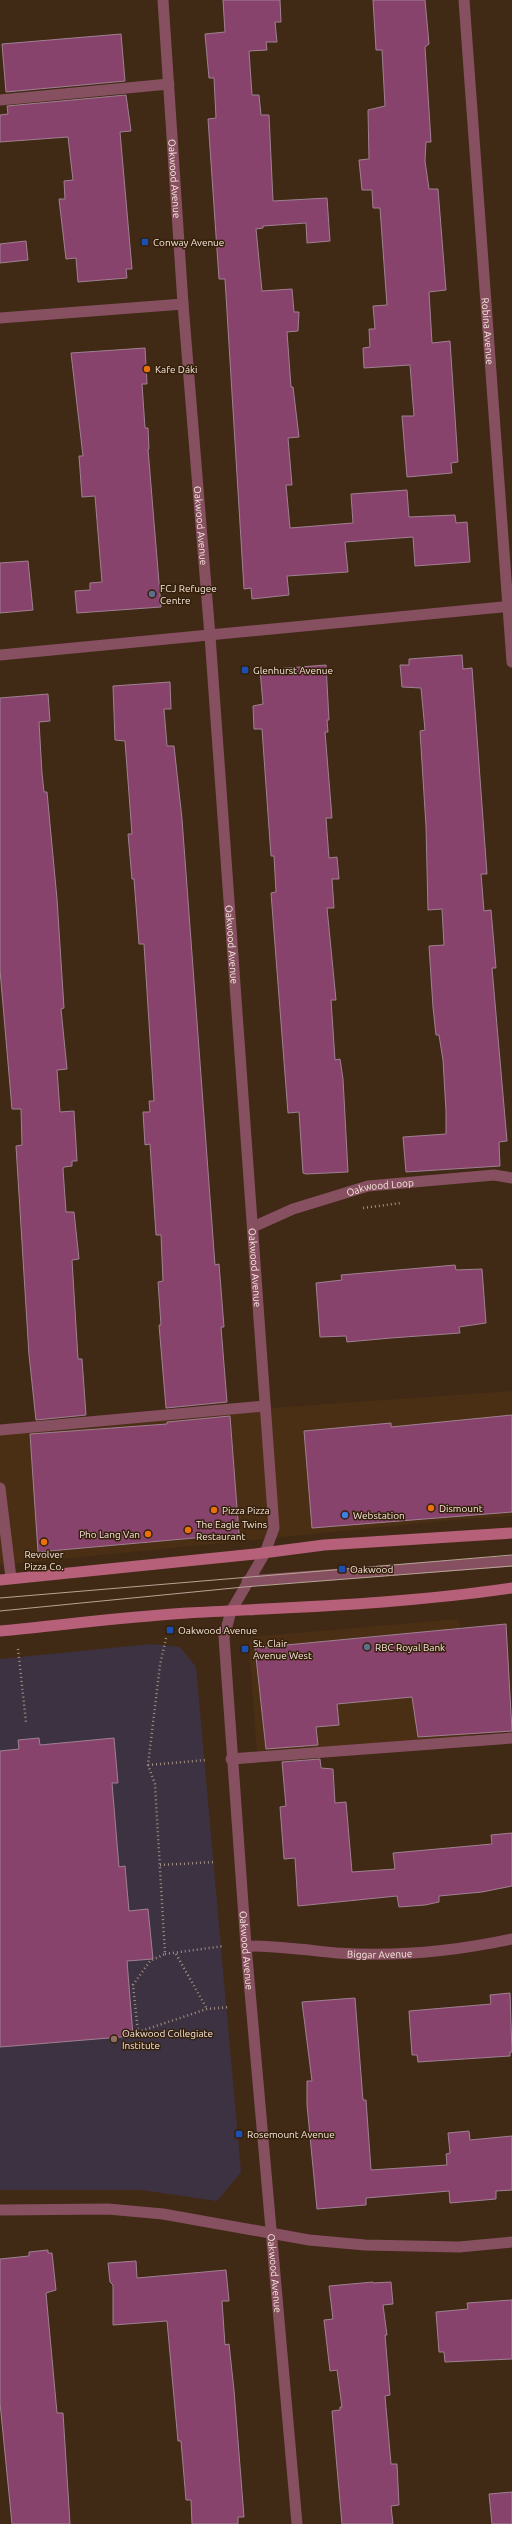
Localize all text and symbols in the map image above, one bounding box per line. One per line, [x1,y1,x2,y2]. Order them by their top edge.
street label: Oakwood Avenue [167,139,183,219]
marker: Conway Avenue [140,237,150,247]
place label: Conway Avenue [153,237,224,248]
street label: Robina Avenue [480,297,496,365]
marker: Kafe Dáki [142,364,152,374]
place label: Kafe Dáki [155,364,198,375]
street label: Oakwood Avenue [192,486,210,566]
place label: FCJ Refugee Centre [160,583,217,606]
marker: FCJ Refugee Centre [147,589,157,599]
marker: Glenhurst Avenue [240,665,250,675]
place label: Glenhurst Avenue [253,665,333,676]
street label: Oakwood Avenue [224,904,240,984]
street label: Oakwood Loop [345,1177,414,1198]
street label: Oakwood Avenue [247,1228,264,1308]
marker: Dismount [426,1503,436,1513]
place label: Dismount [439,1503,483,1514]
marker: Pizza Pizza [209,1505,219,1515]
place label: Pizza Pizza [222,1505,270,1516]
marker: Webstation [340,1510,350,1520]
place label: Webstation [353,1510,405,1521]
place label: The Eagle Twins Restaurant [196,1519,267,1542]
marker: The Eagle Twins Restaurant [183,1525,193,1535]
place label: Pho Lang Van [79,1529,140,1540]
marker: Pho Lang Van [143,1529,153,1539]
marker: Revolver Pizza Co. [39,1537,49,1547]
place label: Revolver Pizza Co. [24,1549,64,1572]
marker: Oakwood [337,1564,347,1574]
place label: Oakwood [350,1564,393,1575]
marker: Oakwood Avenue [165,1625,175,1635]
place label: Oakwood Avenue [178,1625,257,1636]
place label: St. Clair Avenue West [253,1638,312,1661]
marker: RBC Royal Bank [362,1642,372,1652]
place label: RBC Royal Bank [375,1642,445,1653]
marker: St. Clair Avenue West [240,1644,250,1654]
street label: Oakwood Avenue [238,1910,255,1990]
street label: Biggar Avenue [347,1947,413,1960]
place label: Oakwood Collegiate Institute [122,2028,213,2051]
marker: Oakwood Collegiate Institute [109,2034,119,2044]
marker: Rosemount Avenue [234,2129,244,2139]
place label: Rosemount Avenue [247,2129,335,2140]
street label: Oakwood Avenue [266,2233,284,2313]

